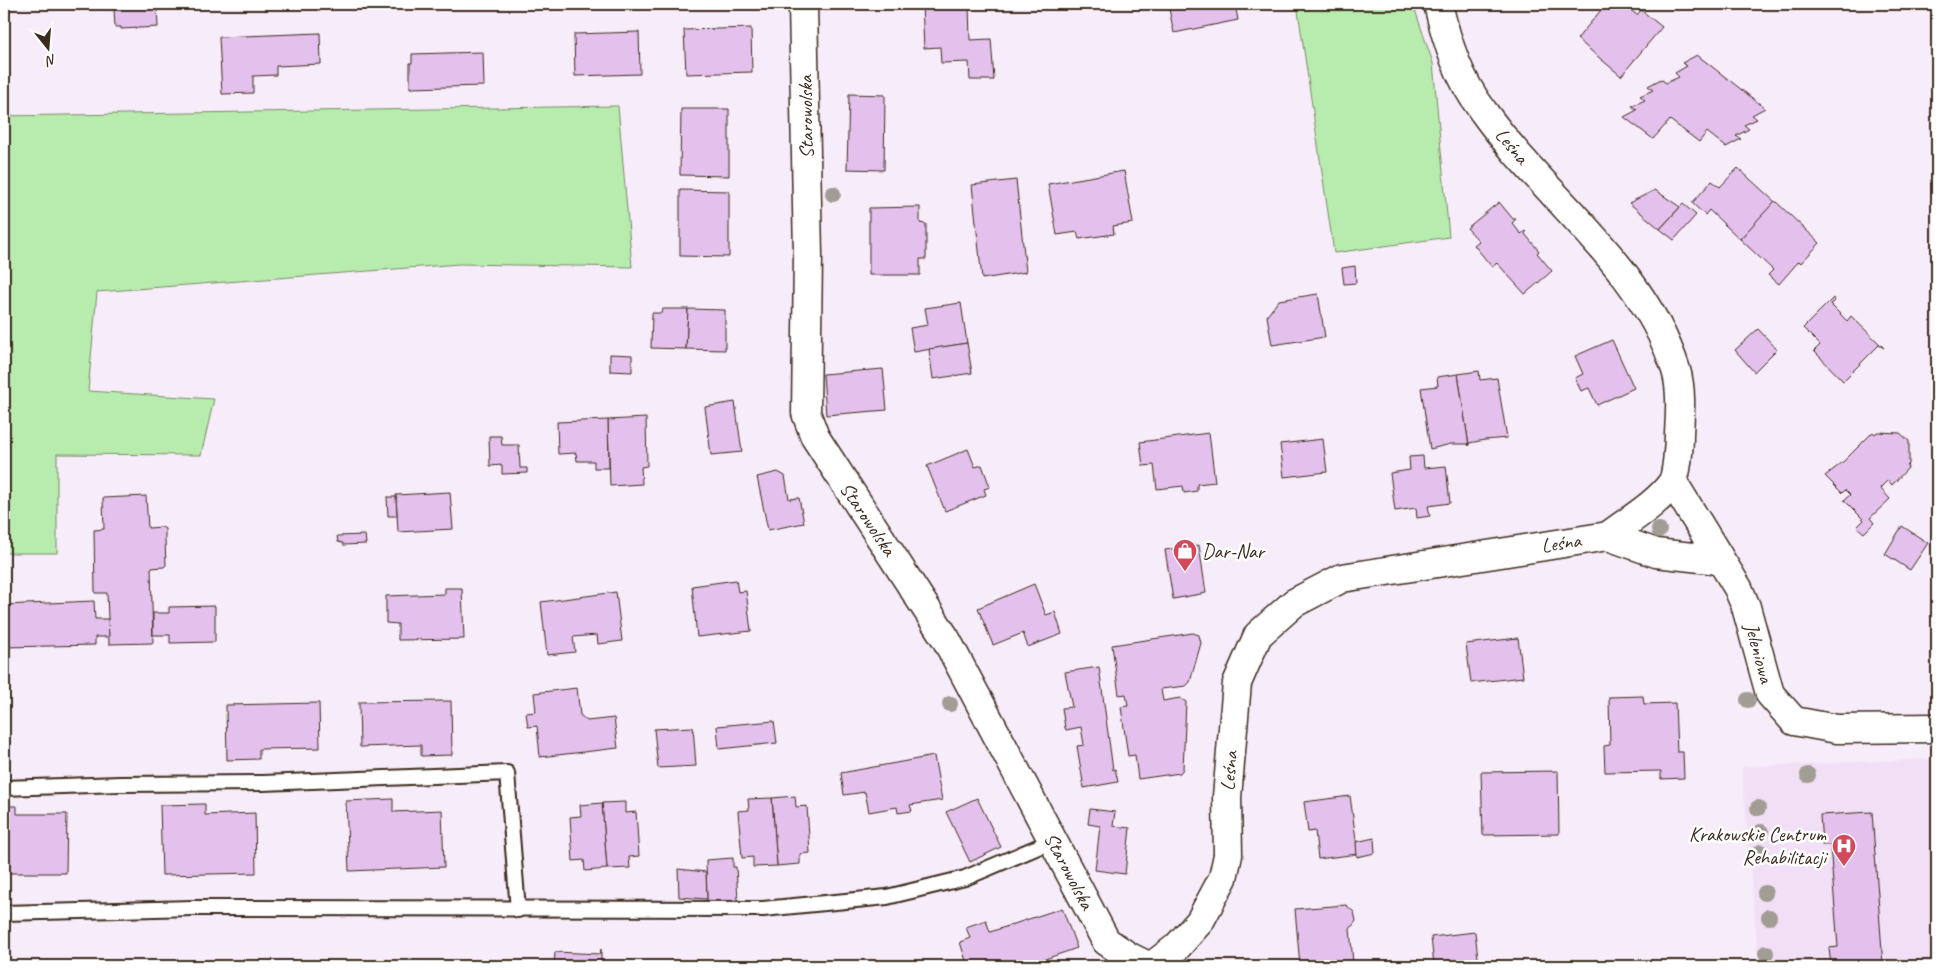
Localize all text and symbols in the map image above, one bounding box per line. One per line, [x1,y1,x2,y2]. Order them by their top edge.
north arrow [22,22,72,72]
text: N [43,51,58,70]
street label: Starowolska [793,74,819,159]
street label: Leśna [1490,123,1535,170]
street label: Starowolska [834,477,902,562]
street label: Leśna [1539,527,1584,558]
shop icon: Dar-Nar [1172,538,1198,572]
place label: Dar-Nar [1202,539,1266,564]
street label: Jeleniowa [1739,619,1779,687]
street label: Leśna [1215,749,1243,792]
place label: Krakowskie Centrum Rehabilitacji [1689,822,1828,870]
street label: Starowolska [1038,828,1100,915]
hospital icon: Krakowskie Centrum Rehabilitacji [1831,833,1857,867]

